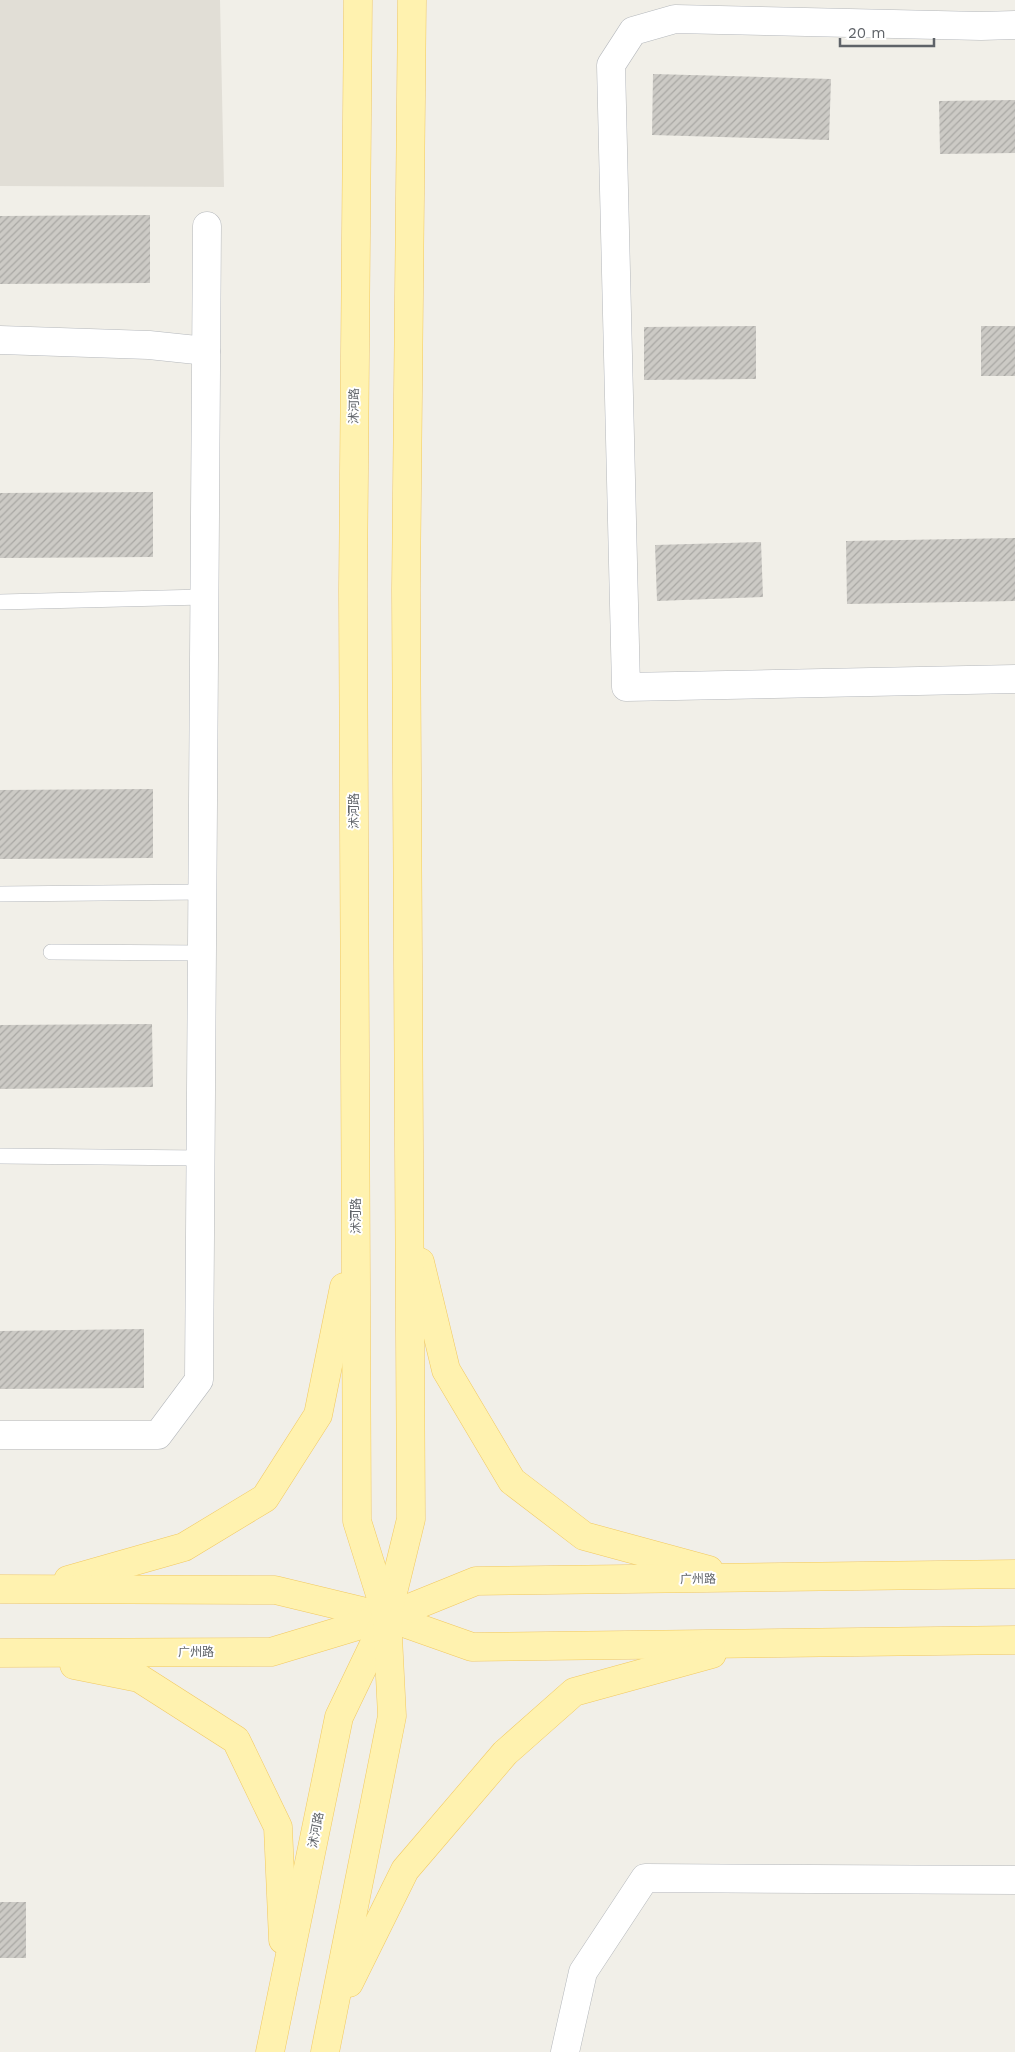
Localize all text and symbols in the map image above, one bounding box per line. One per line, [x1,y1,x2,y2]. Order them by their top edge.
scale bar [840,15,934,47]
text: 20 m [848,24,886,42]
street label: 沭河路 [347,388,361,424]
street label: 沭河路 [347,793,361,829]
street label: 沭河路 [349,1198,363,1234]
street label: 广州路 [680,1572,716,1586]
street label: 广州路 [178,1645,214,1659]
street label: 沭河路 [306,1811,326,1849]

